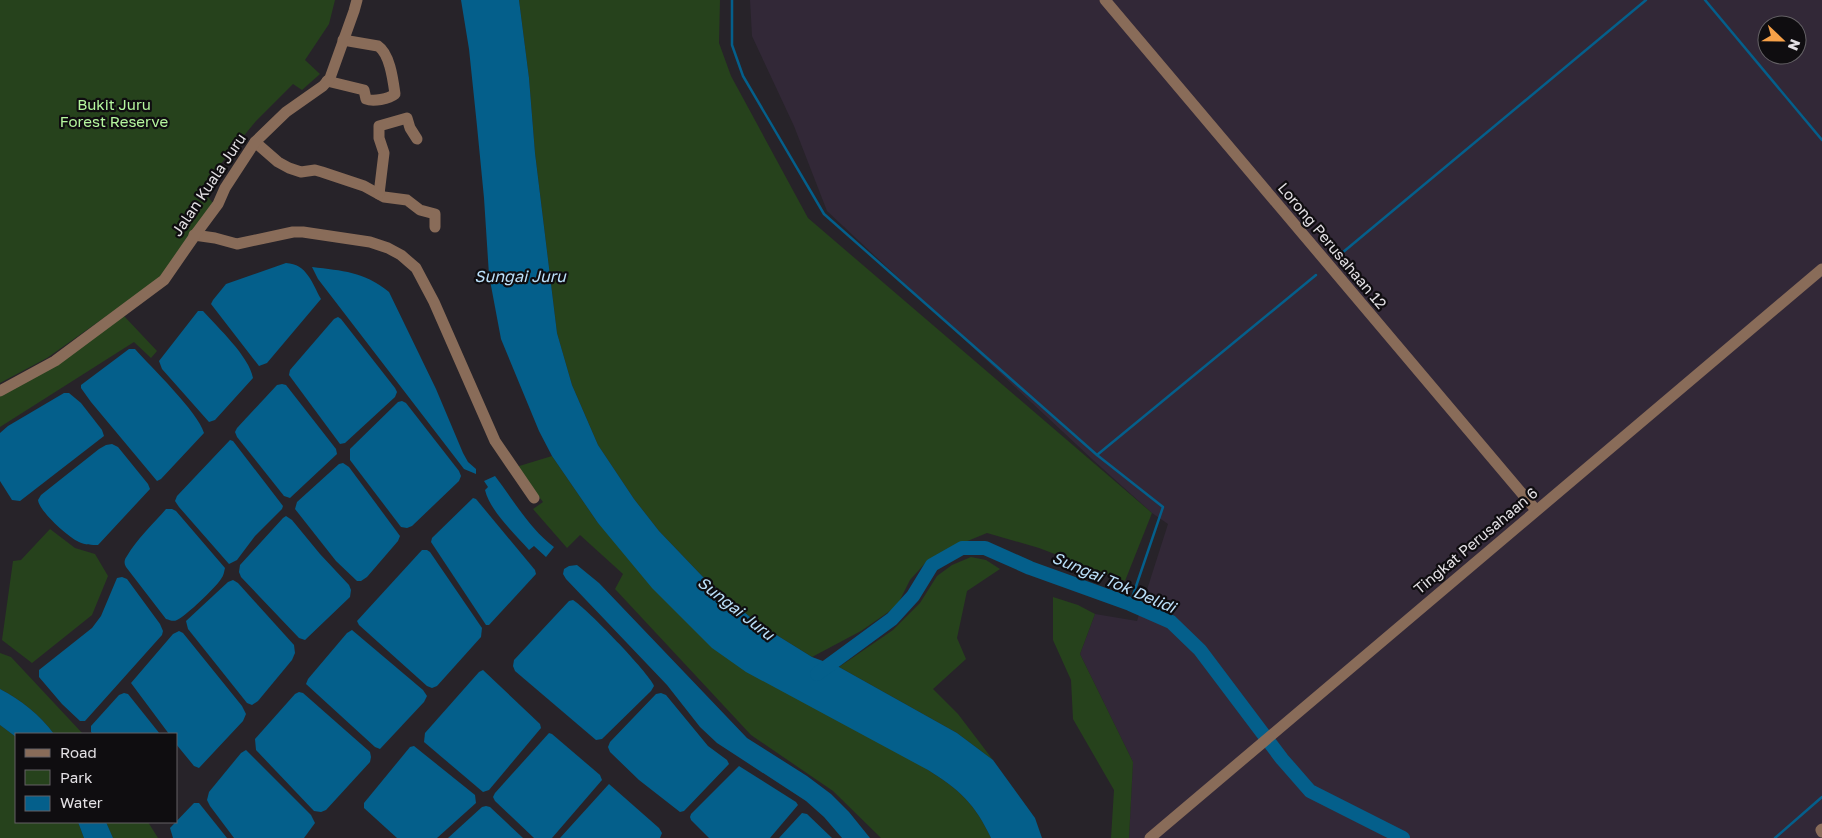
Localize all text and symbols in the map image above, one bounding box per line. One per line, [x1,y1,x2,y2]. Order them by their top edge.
north arrow [1757,15,1807,65]
text: N [1785,37,1804,53]
park label: Bukit Juru Forest Reserve [60,95,168,130]
street label: Jalan Kuala Juru [167,130,249,239]
street label: Lorong Perusahaan 12 [1275,179,1391,312]
water label: Sungai Juru [474,266,567,286]
street label: Tingkat Perusahaan 6 [1410,483,1541,597]
water label: Sungai Tok Delidi [1049,547,1180,618]
water label: Sungai Juru [694,572,779,645]
legend [15,733,178,823]
text: Road [60,743,97,761]
text: Park [60,768,93,786]
text: Water [60,793,103,811]

